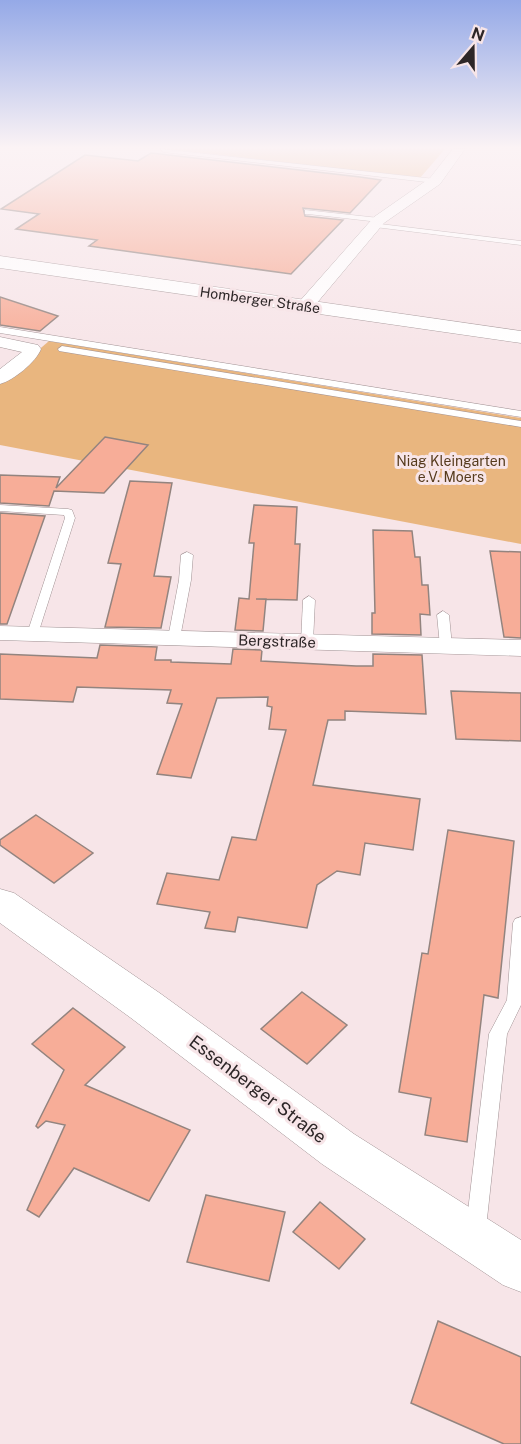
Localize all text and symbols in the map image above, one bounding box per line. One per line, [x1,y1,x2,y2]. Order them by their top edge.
north arrow [443,18,503,78]
text: N [469,23,487,45]
street label: Homberger Straße [199,284,321,316]
park label: Niag Kleingarten e.V. Moers [396,453,506,485]
street label: Bergstraße [238,631,316,651]
street label: Essenberger Straße [185,1031,331,1147]

